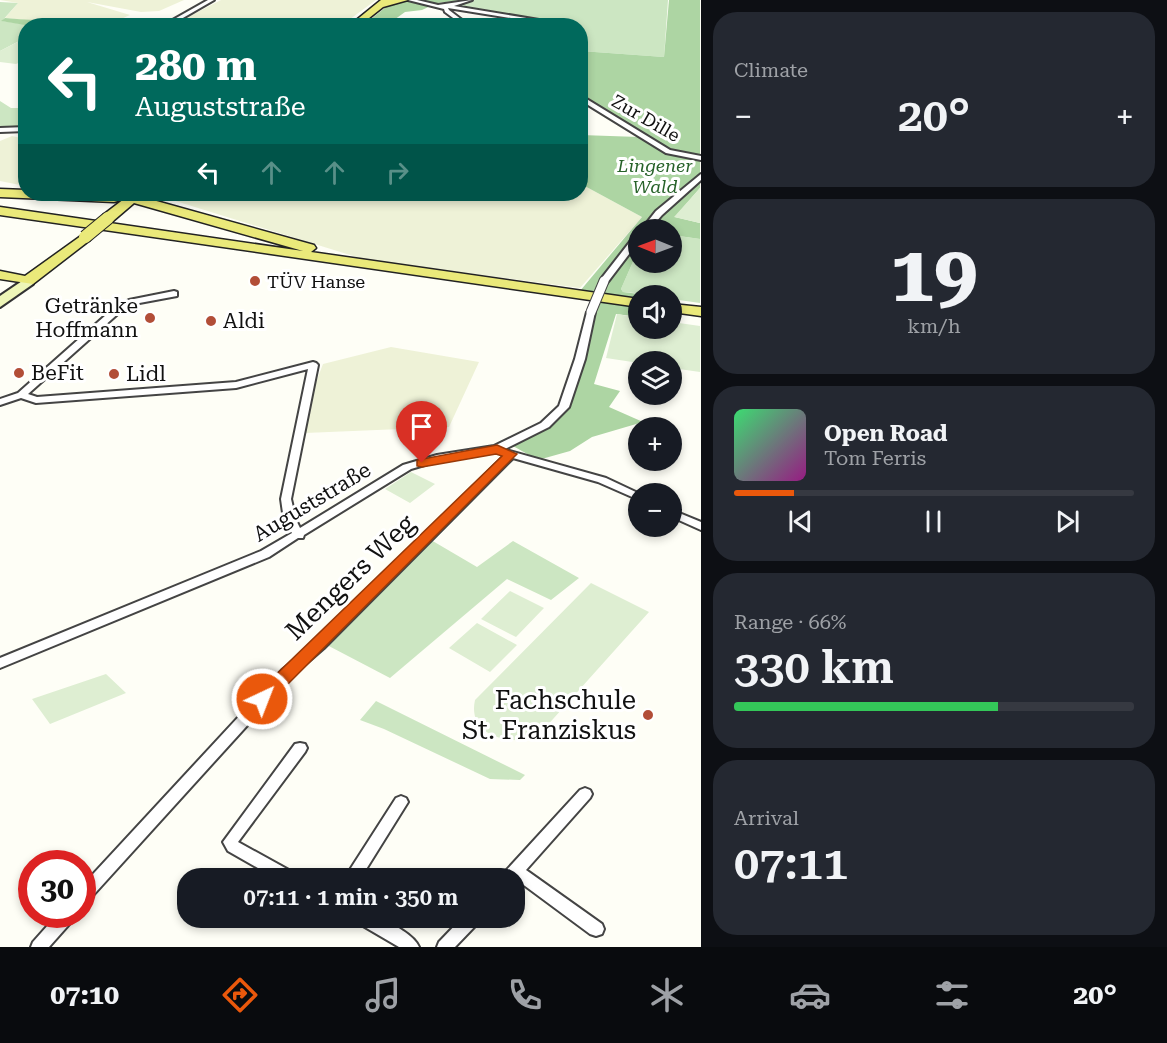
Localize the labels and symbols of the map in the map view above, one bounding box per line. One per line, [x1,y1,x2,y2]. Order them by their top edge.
street label: Zur Dille [608,90,684,146]
park label: Lingener Wald [616,155,693,197]
north arrow [628,219,682,273]
place label: TÜV Hanse [267,271,365,292]
marker: TÜV Hanse [248,274,262,288]
place label: Getränke Hoffmann [35,294,138,342]
place label: Aldi [223,309,265,333]
marker: Getränke Hoffmann [143,311,157,325]
marker: Aldi [204,314,218,328]
place label: BeFit [31,361,84,385]
place label: Lidl [126,362,166,386]
marker: BeFit [12,366,26,380]
marker: Lidl [107,367,121,381]
pin [396,401,447,463]
street label: Auguststraße [249,458,375,546]
street label: Mengers Weg [279,508,421,646]
position arrow [230,667,294,731]
place label: Fachschule St. Franziskus [462,685,636,745]
marker: Fachschule St. Franziskus [641,708,655,722]
speed limit sign: 30 [18,850,96,928]

